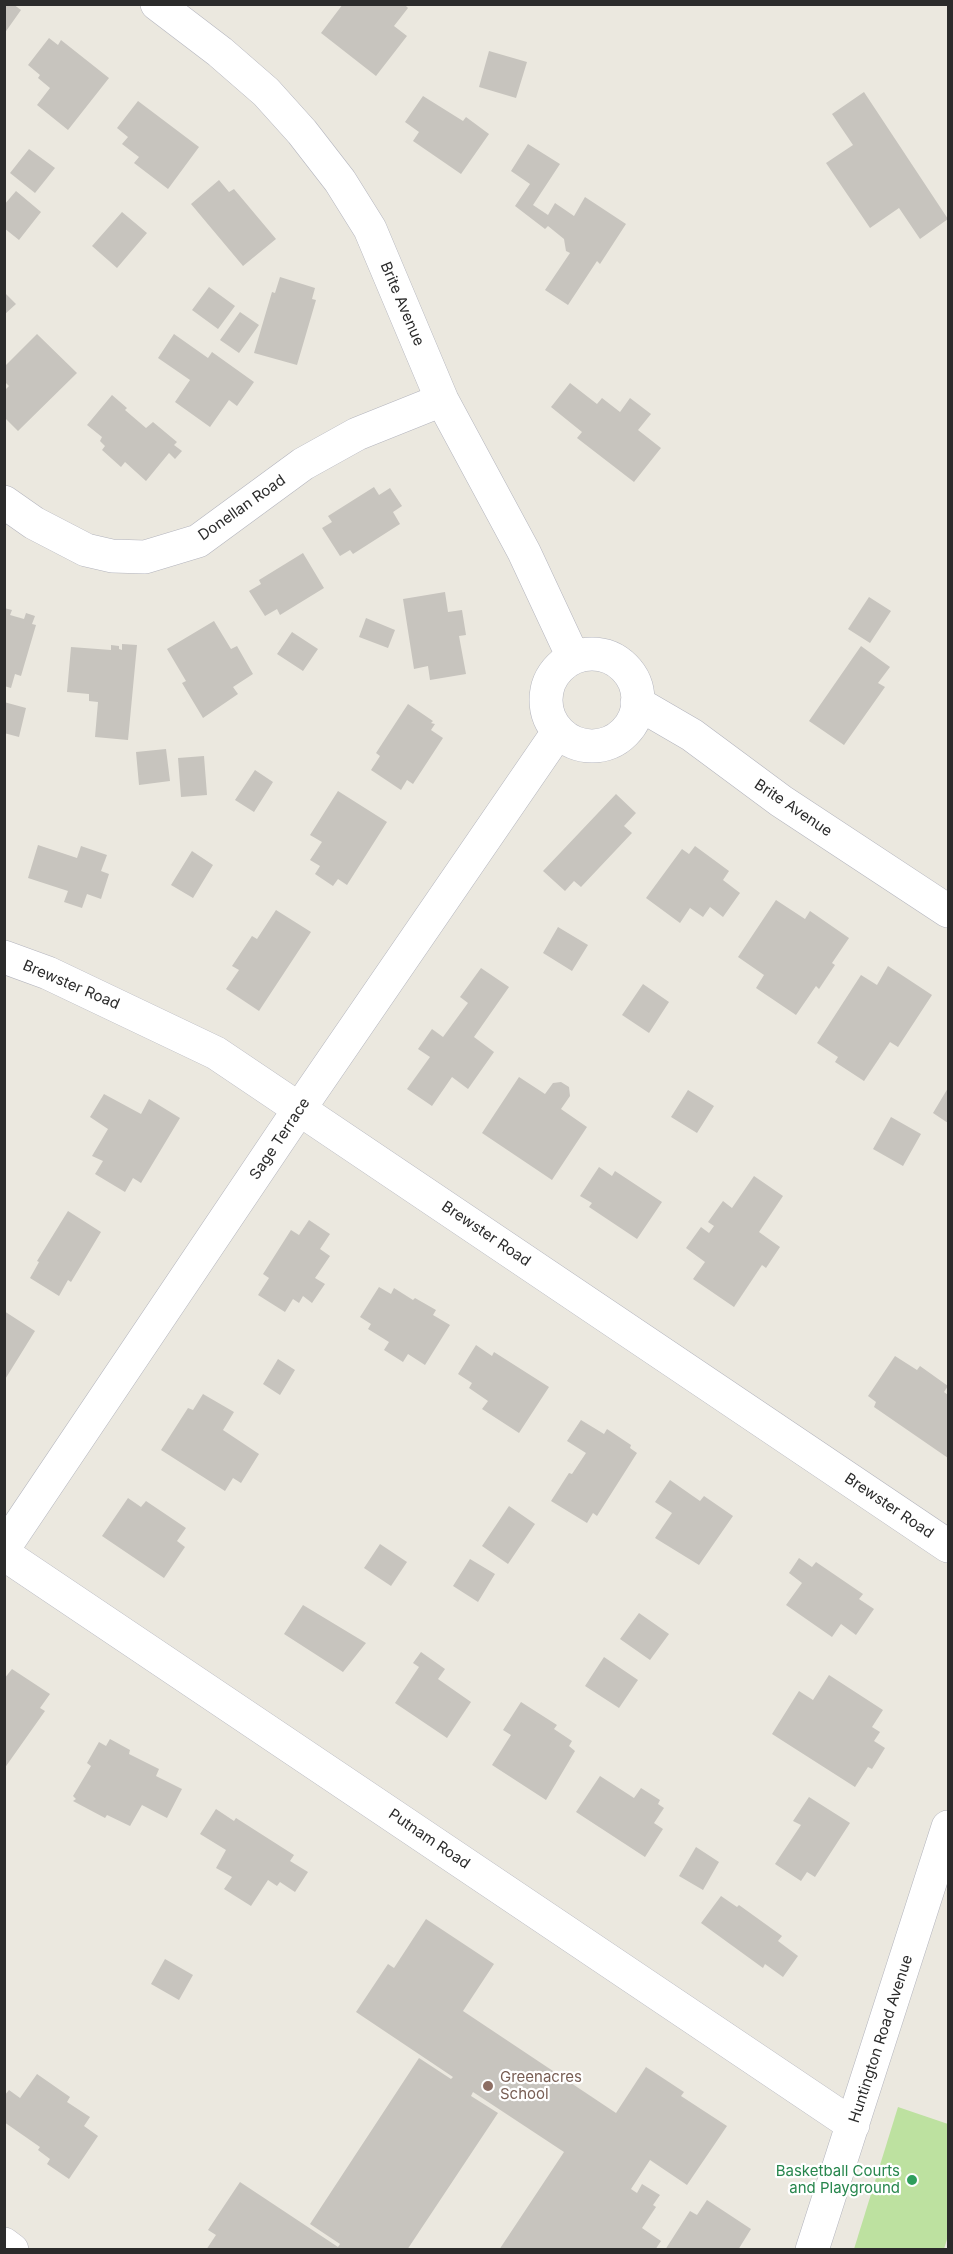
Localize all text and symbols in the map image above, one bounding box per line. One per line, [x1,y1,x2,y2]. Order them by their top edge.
street label: Brite Avenue [376,259,428,349]
street label: Donellan Road [195,471,289,545]
street label: Brite Avenue [751,775,835,841]
street label: Brewster Road [20,957,122,1013]
street label: Sage Terrace [246,1095,314,1183]
street label: Brewster Road [438,1198,534,1270]
street label: Brewster Road [841,1470,937,1542]
street label: Putnam Road [385,1805,473,1873]
street label: Huntington Road Avenue [845,1953,917,2125]
place label: Greenacres School [500,2068,582,2103]
marker: Greenacres School [481,2079,495,2093]
place label: Basketball Courts and Playground [776,2162,900,2197]
marker: Basketball Courts and Playground [905,2173,919,2187]

